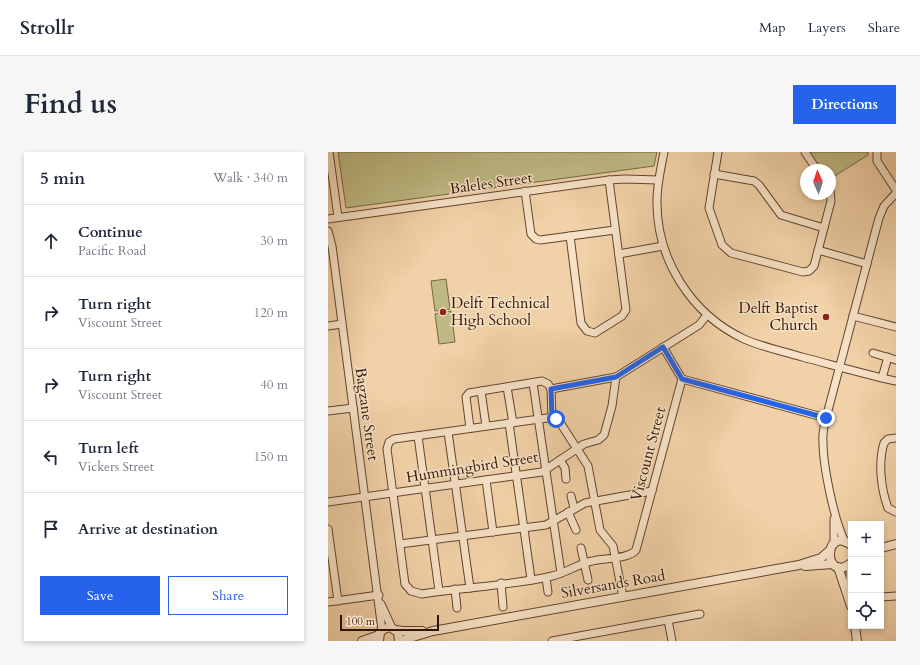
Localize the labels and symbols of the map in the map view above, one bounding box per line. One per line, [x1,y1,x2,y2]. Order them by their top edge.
north arrow [800,164,836,200]
street label: Baleles Street [448,167,534,199]
place label: Delft Technical High School [451,293,550,330]
place label: Delft Baptist Church [738,298,819,335]
marker: Delft Technical High School [438,307,448,317]
marker: Delft Baptist Church [821,312,831,322]
street label: Bagzane Street [351,366,383,462]
street label: Viscount Street [626,404,670,503]
route end [817,409,835,427]
route start [547,410,565,428]
street label: Hummingbird Street [405,447,540,487]
street label: Silversands Road [559,565,667,603]
scale bar [340,613,439,632]

